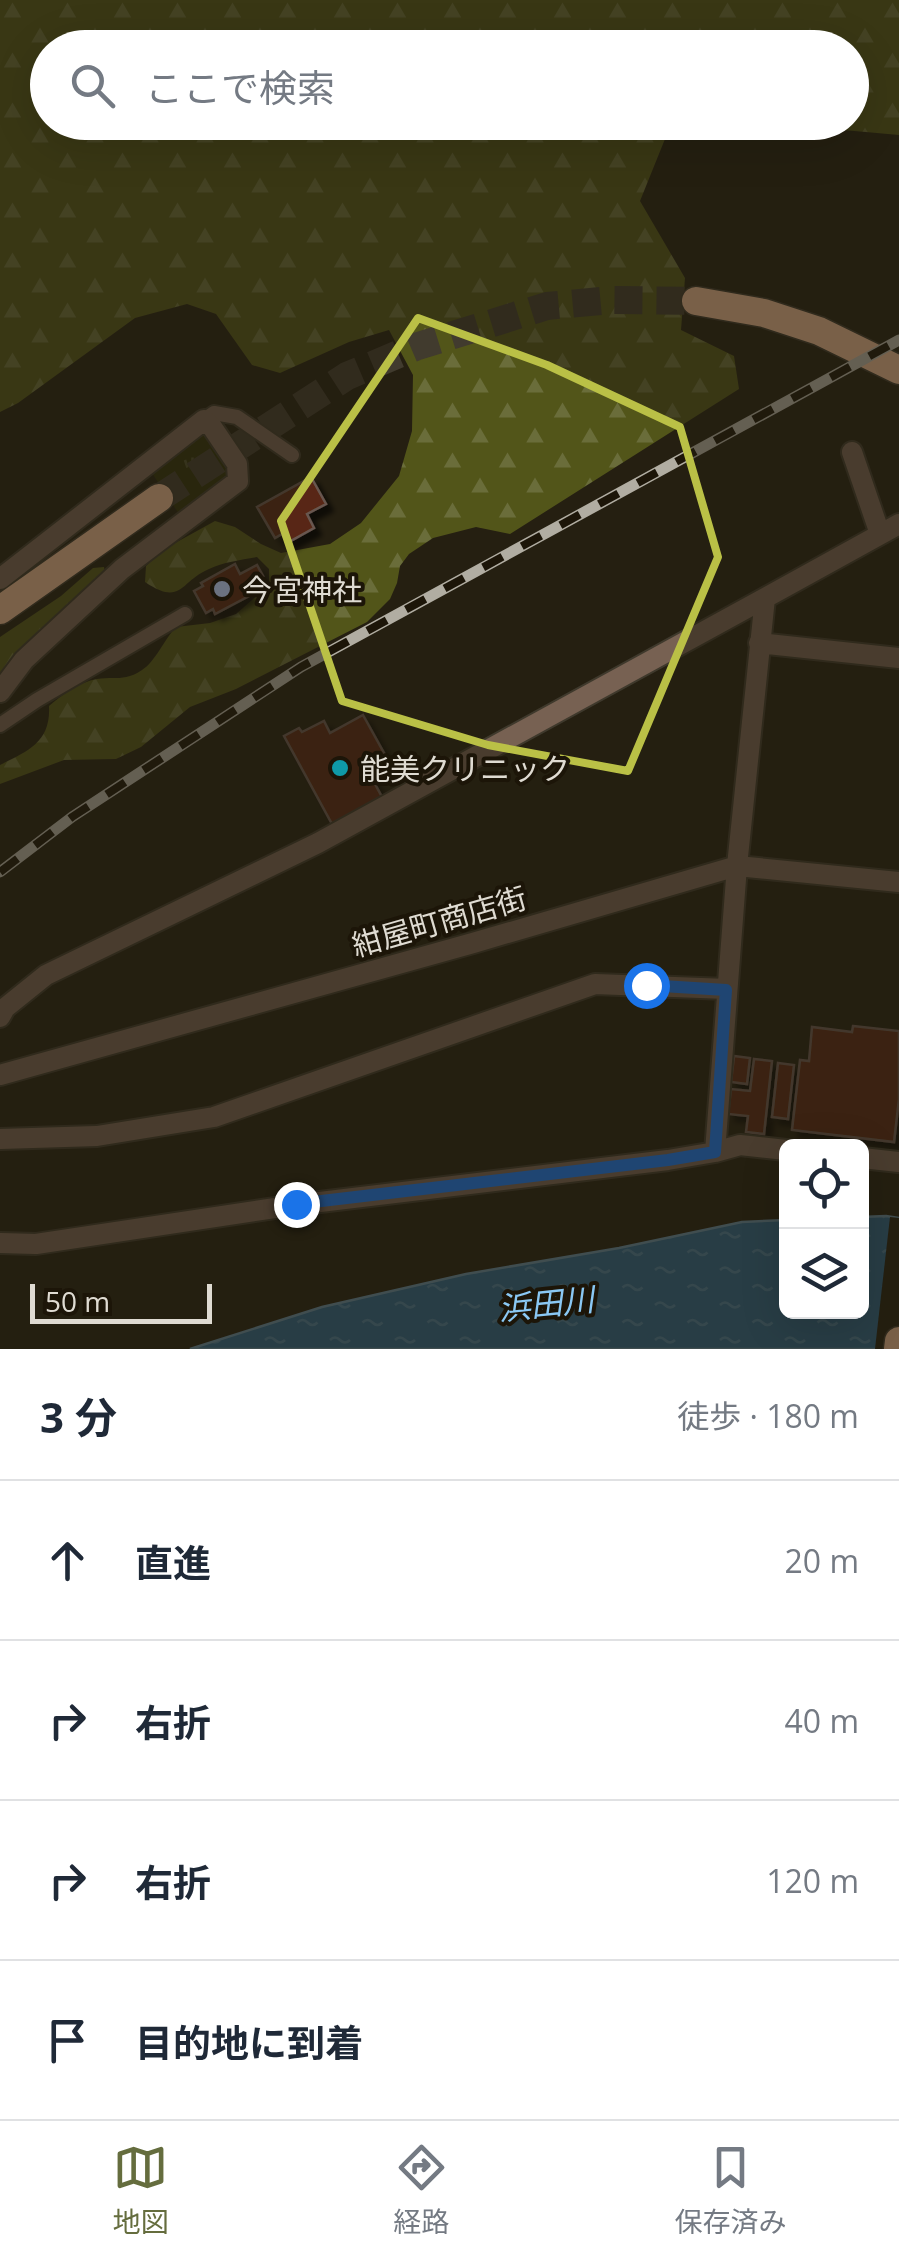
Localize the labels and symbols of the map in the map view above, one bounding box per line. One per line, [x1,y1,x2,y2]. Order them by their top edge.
place label: 今宮神社 [242,569,362,610]
marker: 今宮神社 [211,578,233,600]
place label: 能美クリニック [360,748,570,789]
marker: 能美クリニック [329,757,351,779]
street label: 紺屋町商店街 [347,876,531,966]
route start [624,963,670,1009]
route end [274,1182,320,1228]
water label: 浜田川 [496,1276,599,1329]
scale bar [30,1279,212,1324]

